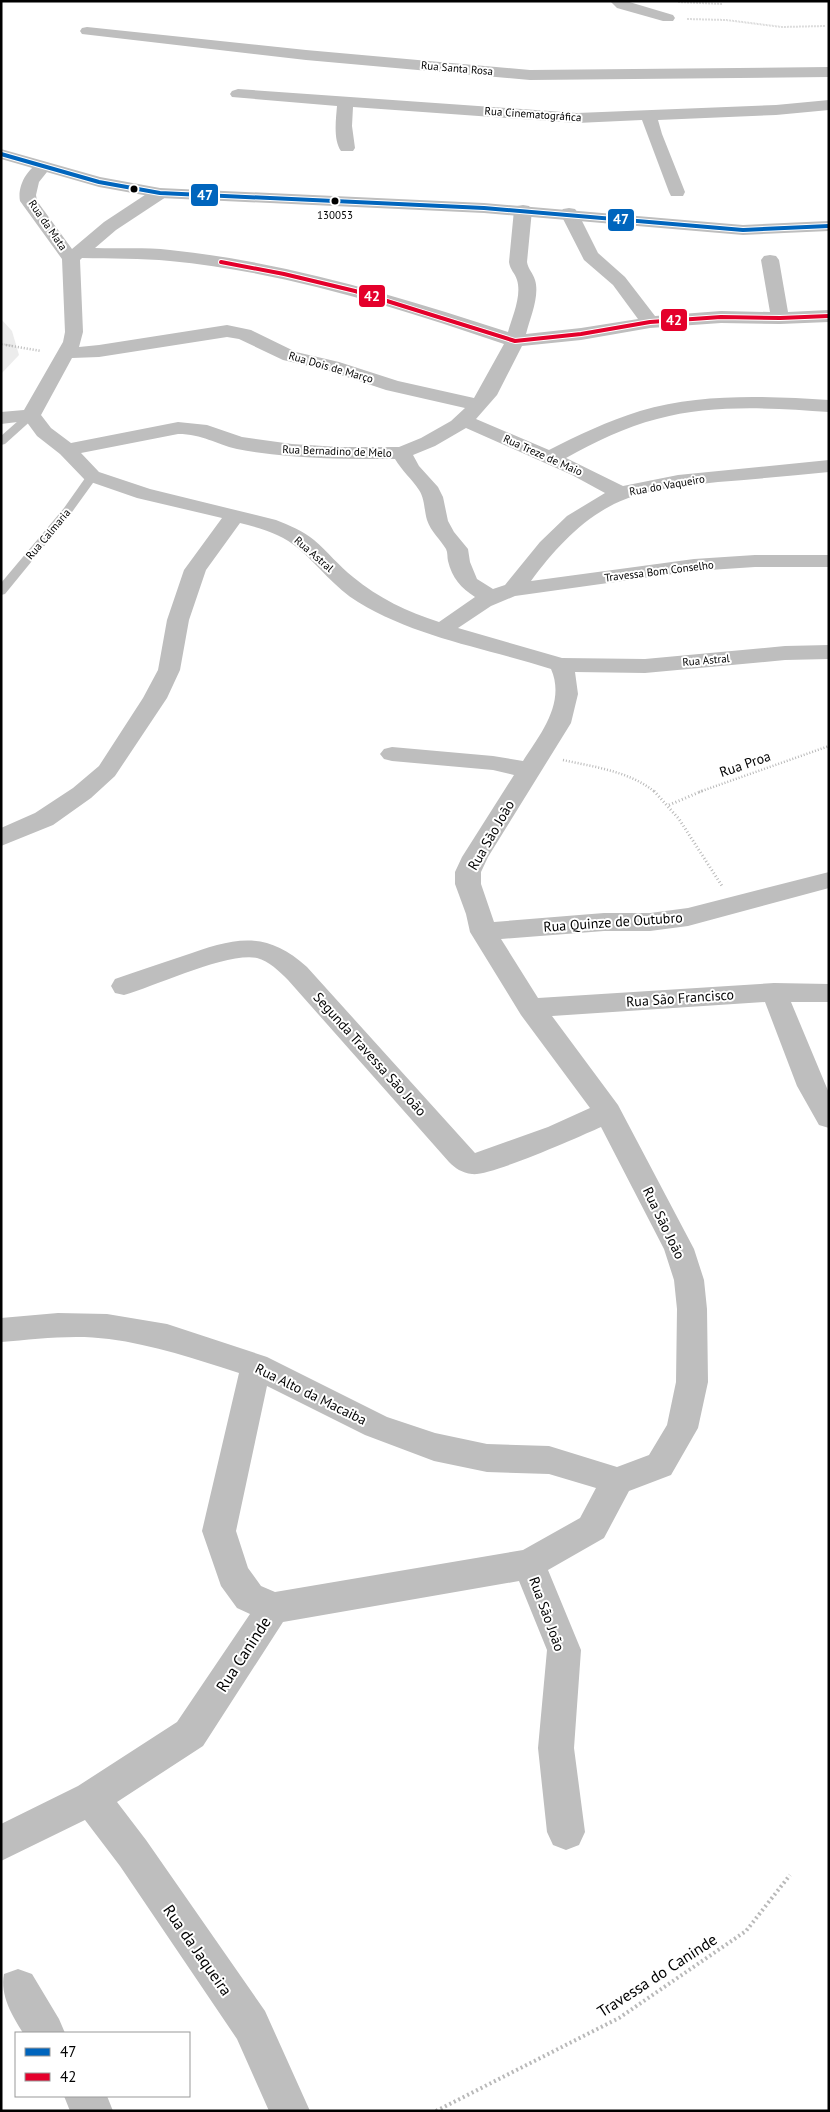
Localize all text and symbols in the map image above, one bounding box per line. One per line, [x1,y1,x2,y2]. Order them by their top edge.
street label: Rua Santa Rosa [420,58,494,78]
street label: Rua Cinematográfica [484,104,582,124]
line badge: 47 [190,183,219,207]
unlabelled marker [129,184,139,194]
text: 47 [197,186,213,204]
marker: 130053 [330,196,340,206]
street label: Rua da Mata [26,197,70,253]
place label: 130053 [317,208,353,222]
line badge: 47 [607,208,635,232]
text: 47 [613,210,629,228]
line badge: 42 [358,284,386,308]
text: 42 [364,287,380,305]
line badge: 42 [660,308,688,332]
text: 42 [666,311,682,329]
street label: Rua Dois de Março [287,348,375,386]
street label: Rua Treze de Maio [501,431,585,479]
street label: Rua Bernadino de Melo [282,442,392,460]
street label: Rua do Vaqueiro [628,471,706,499]
street label: Rua Calmaria [23,506,73,562]
street label: Rua Astral [291,533,337,575]
street label: Travessa Bom Conselho [604,557,714,585]
street label: Rua Astral [682,651,731,669]
street label: Rua Proa [717,747,773,781]
street label: Rua São João [464,797,518,873]
street label: Rua Quinze de Outubro [543,908,683,936]
street label: Rua São Francisco [625,985,735,1011]
street label: Segunda Travessa São João [310,988,430,1120]
street label: Rua São João [639,1184,689,1262]
street label: Rua Alto da Macaiba [252,1359,370,1429]
street label: Rua São João [525,1574,569,1654]
street label: Rua Caninde [211,1613,275,1695]
street label: Rua da Jaqueira [159,1901,237,1999]
street label: Travessa do Caninde [593,1929,721,2021]
legend [15,2032,190,2097]
text: 47 [60,2042,76,2061]
text: 42 [60,2067,76,2086]

